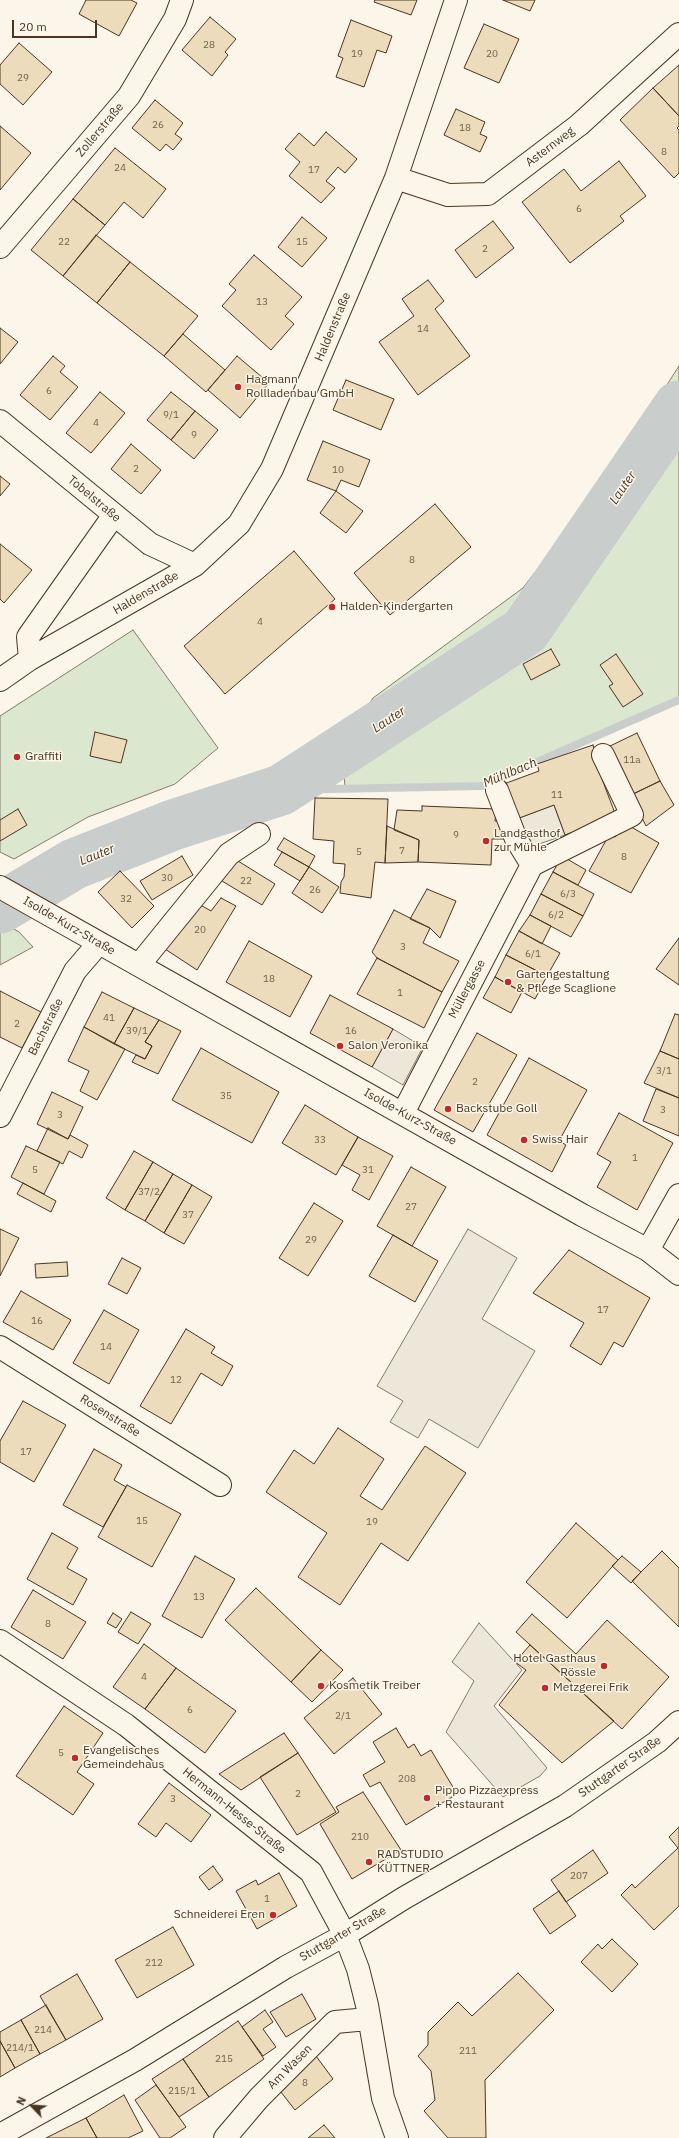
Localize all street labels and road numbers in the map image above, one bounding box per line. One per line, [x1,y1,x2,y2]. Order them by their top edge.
street label: Zollerstraße [73,100,127,160]
street label: Asternweg [523,124,577,170]
street label: Haldenstraße [312,290,354,364]
street label: Tobelstraße [65,473,123,525]
street label: Haldenstraße [111,568,181,618]
street label: Isolde-Kurz-Straße [20,894,118,958]
street label: Müllergasse [445,957,489,1021]
street label: Bachstraße [25,996,67,1058]
street label: Isolde-Kurz-Straße [361,1086,459,1148]
street label: Rosenstraße [77,1392,143,1440]
street label: Stuttgarter Straße [576,1733,664,1801]
street label: Hermann-Hesse-Straße [179,1765,289,1857]
street label: Stuttgarter Straße [297,1903,389,1965]
street label: Am Wasen [265,2042,315,2092]

